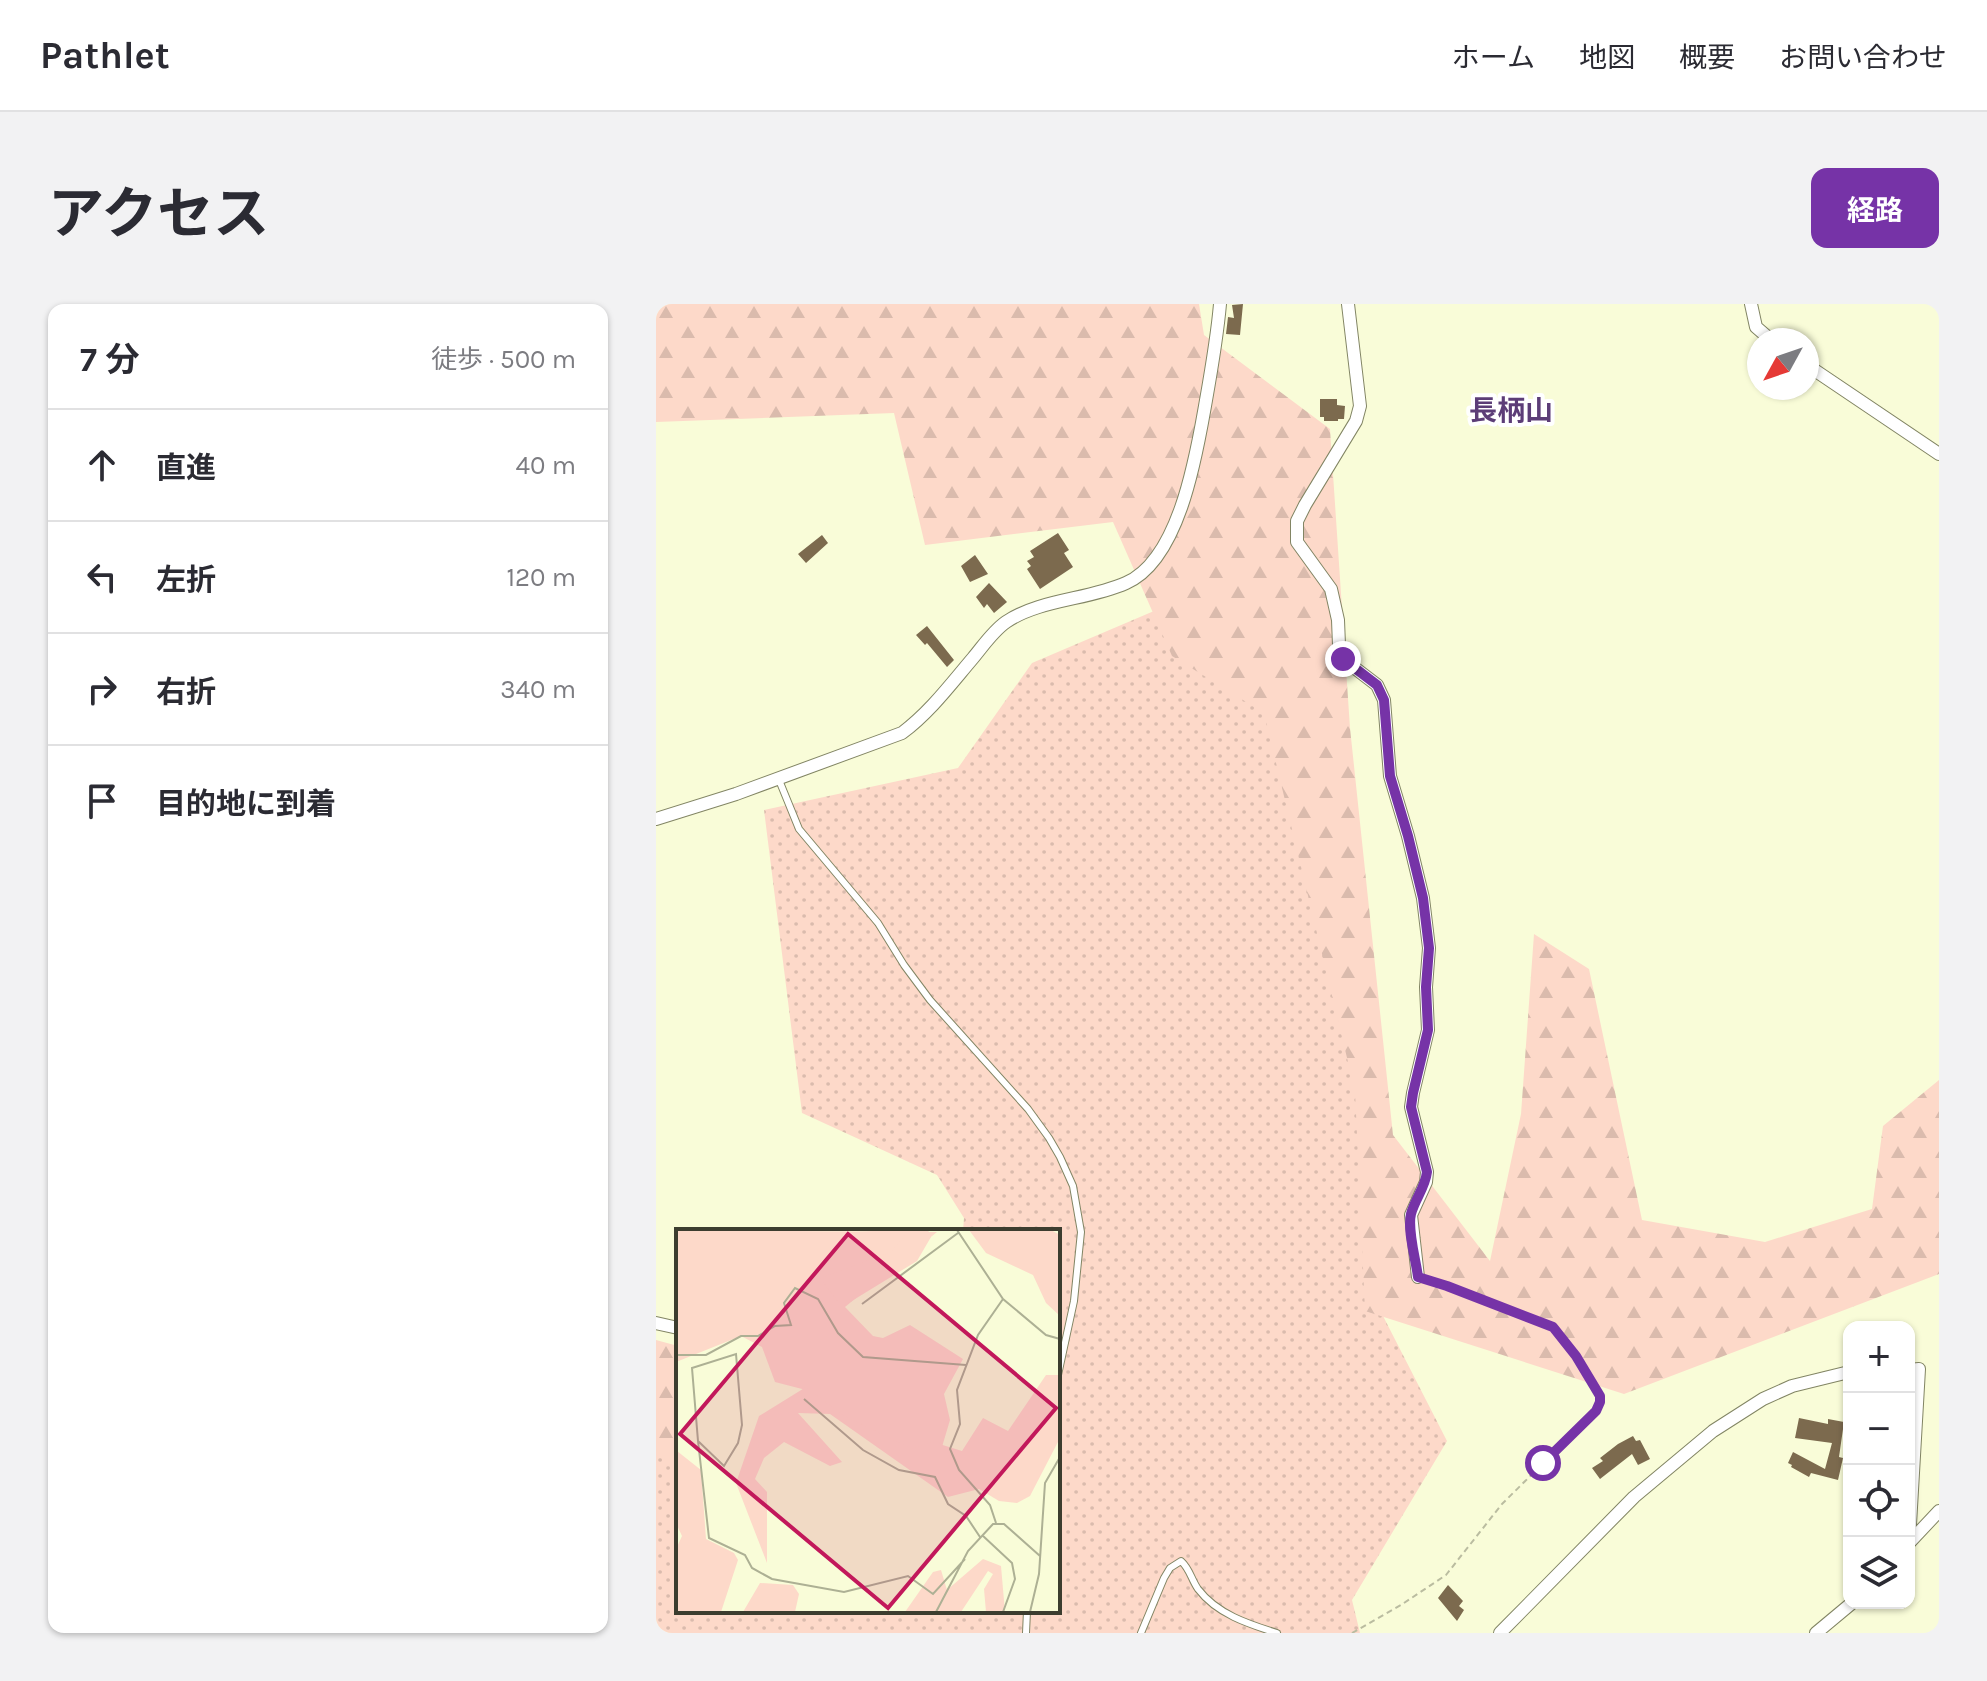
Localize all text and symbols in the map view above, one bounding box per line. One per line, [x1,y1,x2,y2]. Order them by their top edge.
text: Pathlet [40,33,170,78]
text: ホーム [1452,41,1535,74]
text: 地図 [1579,41,1635,74]
text: 概要 [1679,41,1735,74]
text: お問い合わせ [1779,41,1947,74]
button: 経路 [1811,168,1939,248]
text: アクセス [48,182,269,247]
north arrow [1747,328,1819,400]
text: 7 分 [80,340,140,380]
text: 徒歩 · 500 m [431,344,576,375]
district label: 長柄山 [1469,394,1553,427]
icon: ahead [80,443,124,487]
text: 直進 [156,450,216,486]
text: 40 m [516,450,576,481]
icon: left [80,555,124,599]
text: 左折 [156,562,216,598]
text: 120 m [506,562,576,593]
route end [1325,641,1361,677]
icon: right [80,667,124,711]
text: 右折 [156,674,216,710]
text: 340 m [500,674,576,705]
icon: arrive [80,779,124,823]
text: 目的地に到着 [156,786,336,822]
inset map [676,1229,1060,1613]
map controls [1843,1321,1915,1609]
button: + [1843,1321,1915,1393]
button: − [1843,1393,1915,1465]
route start [1525,1445,1561,1481]
button: locate [1843,1465,1915,1537]
button: layers [1843,1537,1915,1609]

